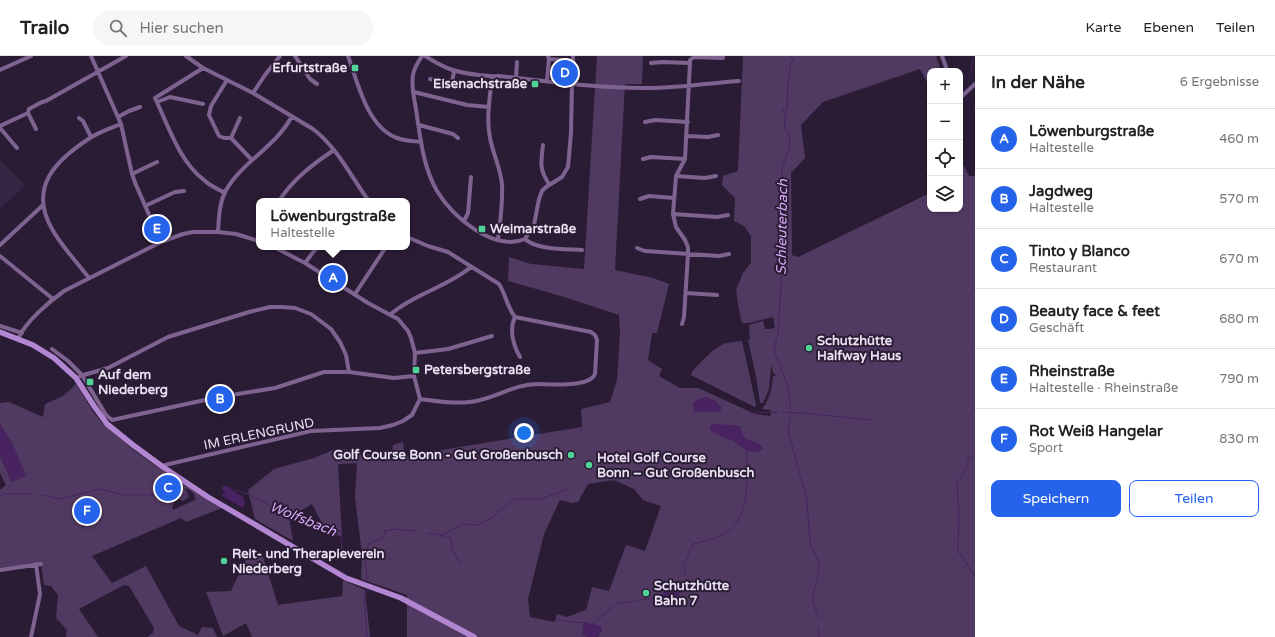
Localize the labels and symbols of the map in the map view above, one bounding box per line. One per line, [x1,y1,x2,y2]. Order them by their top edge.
pin: D [552,58,578,88]
place label: Erfurtstraße [272,60,348,76]
marker: Erfurtstraße [350,63,360,73]
place label: Eisenachstraße [433,76,528,92]
marker: Eisenachstraße [530,79,540,89]
water label: Schleuterbach [773,179,791,275]
pin: E [144,214,170,244]
place label: Weimarstraße [490,221,577,237]
marker: Weimarstraße [477,224,487,234]
pin: A [320,263,346,293]
place label: Schutzhütte Halfway Haus [817,333,901,364]
marker: Schutzhütte Halfway Haus [804,343,814,353]
place label: Petersbergstraße [424,362,531,378]
marker: Petersbergstraße [411,365,421,375]
place label: Auf dem Niederberg [98,367,168,398]
marker: Auf dem Niederberg [85,377,95,387]
pin: B [207,384,233,414]
street label: IM ERLENGRUND [202,414,316,454]
your location [514,423,534,443]
place label: Golf Course Bonn - Gut Großenbusch [333,447,563,463]
marker: Golf Course Bonn - Gut Großenbusch [566,450,576,460]
place label: Hotel Golf Course Bonn – Gut Großenbusch [597,450,754,481]
marker: Hotel Golf Course Bonn – Gut Großenbusch [584,460,594,470]
pin: C [155,473,181,503]
pin: F [74,496,100,526]
water label: Wolfsbach [267,498,339,540]
place label: Reit- und Therapieverein Niederberg [232,546,385,577]
marker: Reit- und Therapieverein Niederberg [219,556,229,566]
place label: Schutzhütte Bahn 7 [654,578,730,609]
marker: Schutzhütte Bahn 7 [641,588,651,598]

